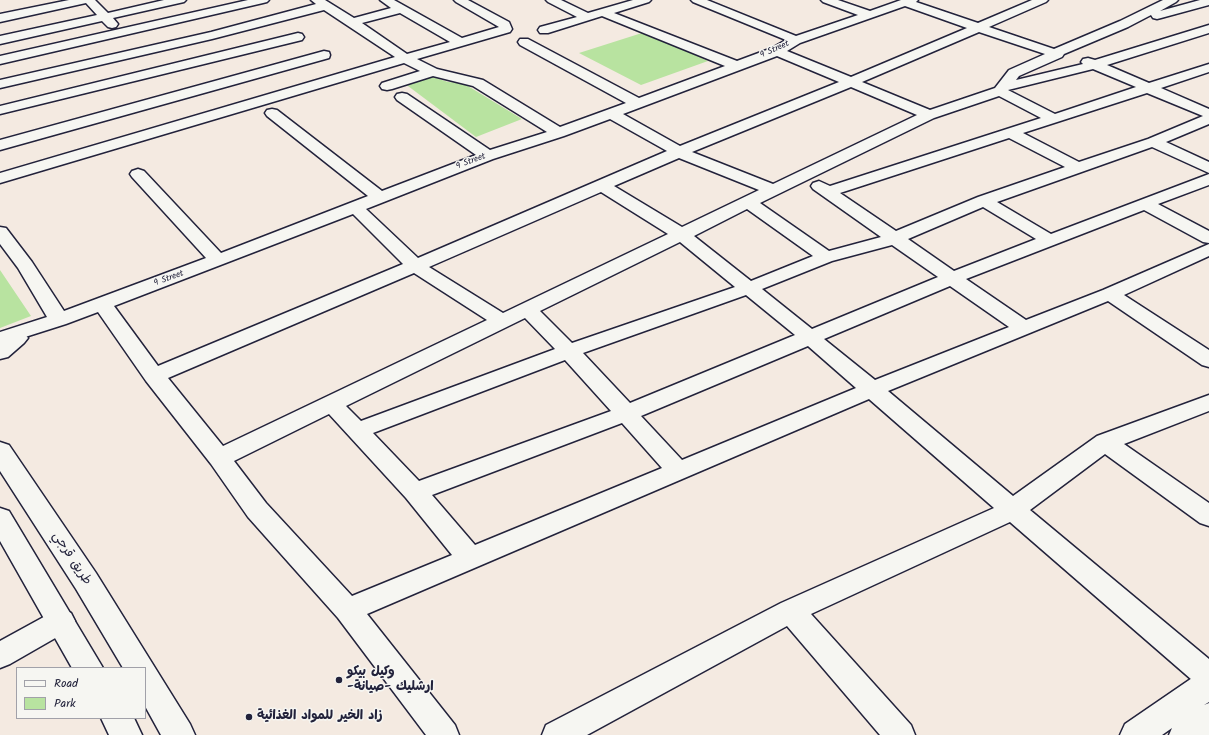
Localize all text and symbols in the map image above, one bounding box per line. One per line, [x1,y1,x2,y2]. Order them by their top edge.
street label: 9 Street [759,39,791,61]
street label: 9 Street [455,151,487,173]
street label: 9 Street [153,269,185,289]
street label: طريق قرجي [48,529,94,589]
place label: وكيل بيكو -ارشليك -صيانة [347,665,434,696]
legend [16,667,146,719]
text: Road [54,674,78,693]
marker: وكيل بيكو -ارشليك -صيانة [334,675,344,685]
text: Park [54,694,76,713]
place label: زاد الخير للمواد الغذائية [257,709,383,725]
marker: زاد الخير للمواد الغذائية [244,712,254,722]

